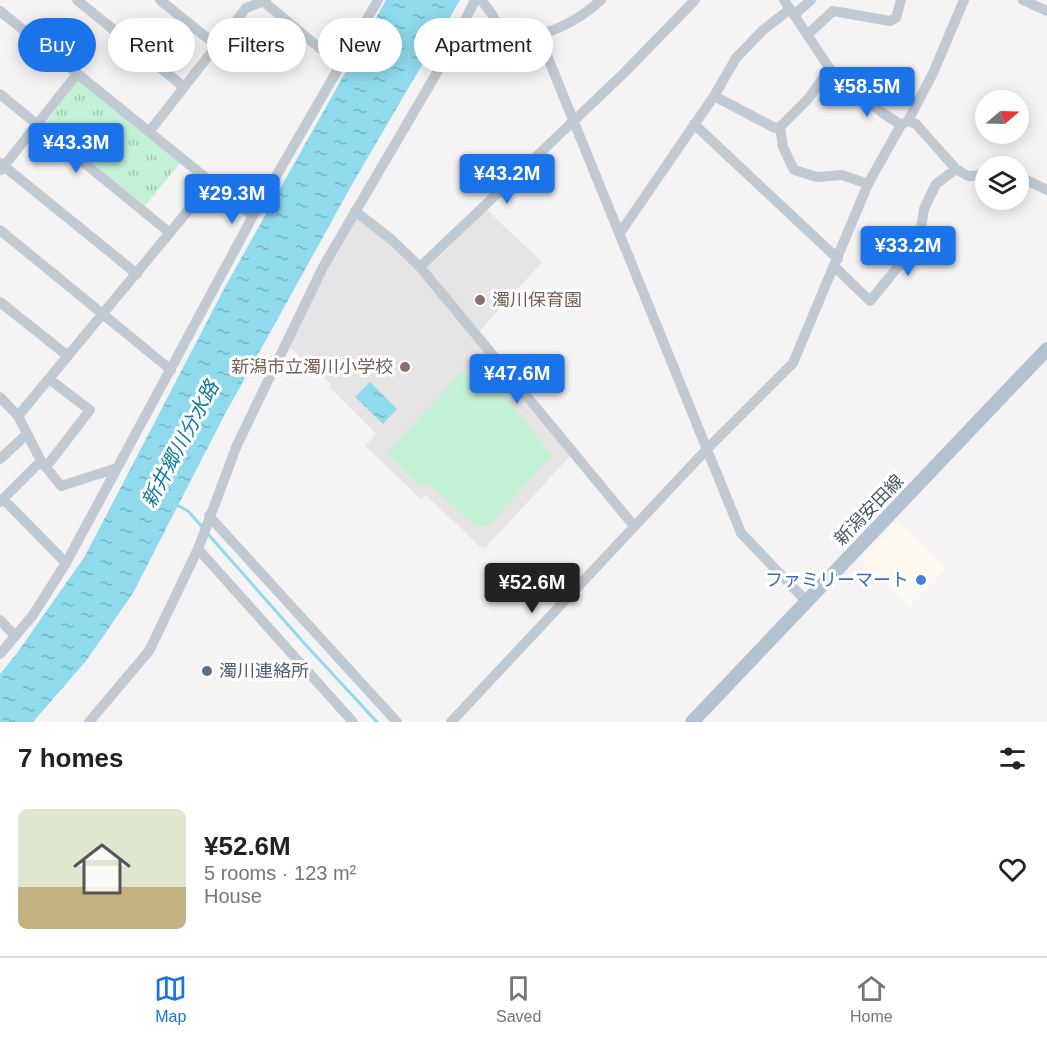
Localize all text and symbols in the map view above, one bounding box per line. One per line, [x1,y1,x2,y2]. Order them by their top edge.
chip: Buy [18,18,96,72]
chip: Rent [108,18,195,72]
chip: Filters [207,18,306,72]
chip: New [318,18,402,72]
chip: Apartment [414,18,553,72]
pin: ¥58.5M [818,67,916,118]
text: ¥58.5M [834,75,900,97]
north arrow [975,90,1029,144]
map controls [975,90,1029,210]
pin: ¥43.3M [27,123,125,174]
text: ¥43.3M [43,131,109,153]
pin: ¥43.2M [458,154,556,205]
button: layers [975,156,1029,210]
text: ¥43.2M [474,162,540,184]
pin: ¥29.3M [183,174,281,225]
text: ¥29.3M [199,182,265,204]
pin: ¥33.2M [859,226,957,277]
text: ¥33.2M [875,234,941,256]
place label: 濁川保育園 [492,290,582,310]
marker: 濁川保育園 [473,293,487,307]
pin: ¥47.6M [468,354,566,405]
place label: 新潟市立濁川小学校 [231,357,393,377]
marker: 新潟市立濁川小学校 [398,360,412,374]
text: ¥47.6M [484,362,550,384]
water label: 新井郷川分水路 [137,375,224,511]
street label: 新潟安田線 [831,471,907,549]
pin: ¥52.6M [483,563,581,614]
place label: ファミリーマート [765,570,909,590]
text: ¥52.6M [499,571,565,593]
marker: ファミリーマート [914,573,928,587]
place label: 濁川連絡所 [219,661,309,681]
marker: 濁川連絡所 [200,664,214,678]
icon: filters [996,742,1029,775]
text: 7 homes [18,743,124,773]
text: ¥52.6M [204,831,291,861]
icon: home [66,833,138,905]
icon: heart [996,853,1029,886]
text: 5 rooms · 123 m² [204,862,356,884]
text: House [204,885,262,907]
tab: Map [154,972,187,1026]
tab: Saved [496,972,541,1026]
tab: Home [850,972,893,1026]

